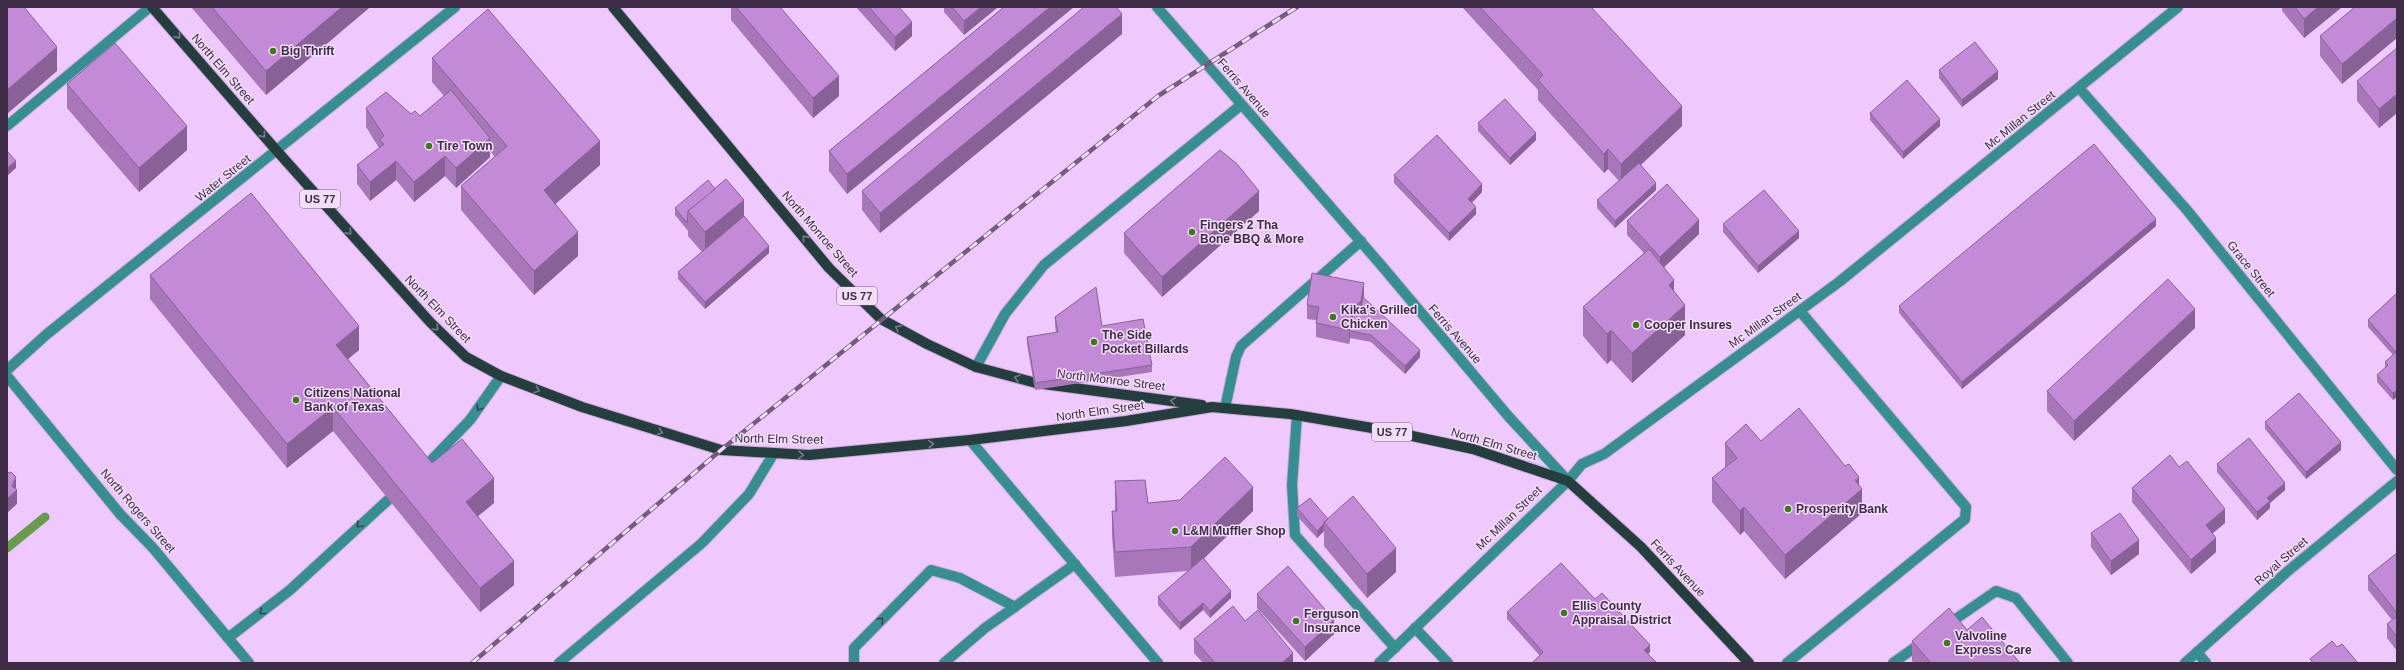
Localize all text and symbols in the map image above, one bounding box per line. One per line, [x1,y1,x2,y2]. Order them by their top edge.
street label: North Elm Street [189,31,258,108]
one-way arrow [173,32,180,39]
place label: Big Thrift [281,44,334,58]
marker: Big Thrift [268,46,278,56]
street label: Ferris Avenue [1214,56,1274,121]
street label: Mc Millan Street [1982,87,2058,153]
one-way arrow [258,130,265,137]
place label: Tire Town [437,139,493,153]
marker: Tire Town [424,141,434,151]
street label: Water Street [193,151,254,204]
street label: North Monroe Street [779,188,861,280]
road number: US 77 [300,190,340,208]
place label: Fingers 2 Tha Bone BBQ & More [1200,218,1304,246]
one-way arrow [344,227,352,235]
marker: Fingers 2 Tha Bone BBQ & More [1187,227,1197,237]
one-way arrow [803,236,810,243]
street label: Grace Street [2224,238,2278,300]
street label: North Elm Street [402,272,474,346]
road number: US 77 [837,287,877,305]
street label: Mc Millan Street [1726,289,1804,351]
street label: Ferris Avenue [1425,302,1485,367]
place label: Kika's Grilled Chicken [1341,303,1417,331]
marker: Kika's Grilled Chicken [1328,312,1338,322]
place label: Cooper Insures [1644,318,1732,332]
marker: Cooper Insures [1631,320,1641,330]
one-way arrow [431,323,439,331]
one-way arrow [895,325,902,333]
place label: The Side Pocket Billards [1102,328,1189,356]
marker: The Side Pocket Billards [1089,337,1099,347]
street label: North Monroe Street [1056,366,1166,394]
one-way arrow [1014,374,1021,383]
one-way arrow [533,385,541,393]
place label: Citizens National Bank of Texas [304,386,401,414]
marker: Citizens National Bank of Texas [291,395,301,405]
one-way arrow [1170,397,1176,406]
street label: North Elm Street [1055,398,1146,424]
one-way arrow [476,404,484,411]
road number: US 77 [1372,423,1412,441]
street label: North Elm Street [1449,425,1539,463]
one-way arrow [656,427,663,435]
street label: North Elm Street [735,431,824,447]
one-way arrow [928,440,934,449]
one-way arrow [798,450,804,459]
street label: North Rogers Street [98,466,179,556]
street label: Mc Millan Street [1473,483,1545,553]
place label: Prosperity Bank [1796,502,1888,516]
marker: Prosperity Bank [1783,504,1793,514]
one-way arrow [356,520,364,528]
place label: L&M Muffler Shop [1183,524,1286,538]
marker: L&M Muffler Shop [1170,526,1180,536]
street label: Royal Street [2251,534,2311,588]
street label: Ferris Avenue [1648,536,1709,600]
place label: Ellis County Appraisal District [1572,599,1671,627]
one-way arrow [259,607,266,614]
place label: Ferguson Insurance [1304,607,1361,635]
marker: Ellis County Appraisal District [1559,608,1569,618]
marker: Ferguson Insurance [1291,616,1301,626]
one-way arrow [876,617,884,625]
place label: Valvoline Express Care [1955,629,2032,657]
marker: Valvoline Express Care [1942,638,1952,648]

